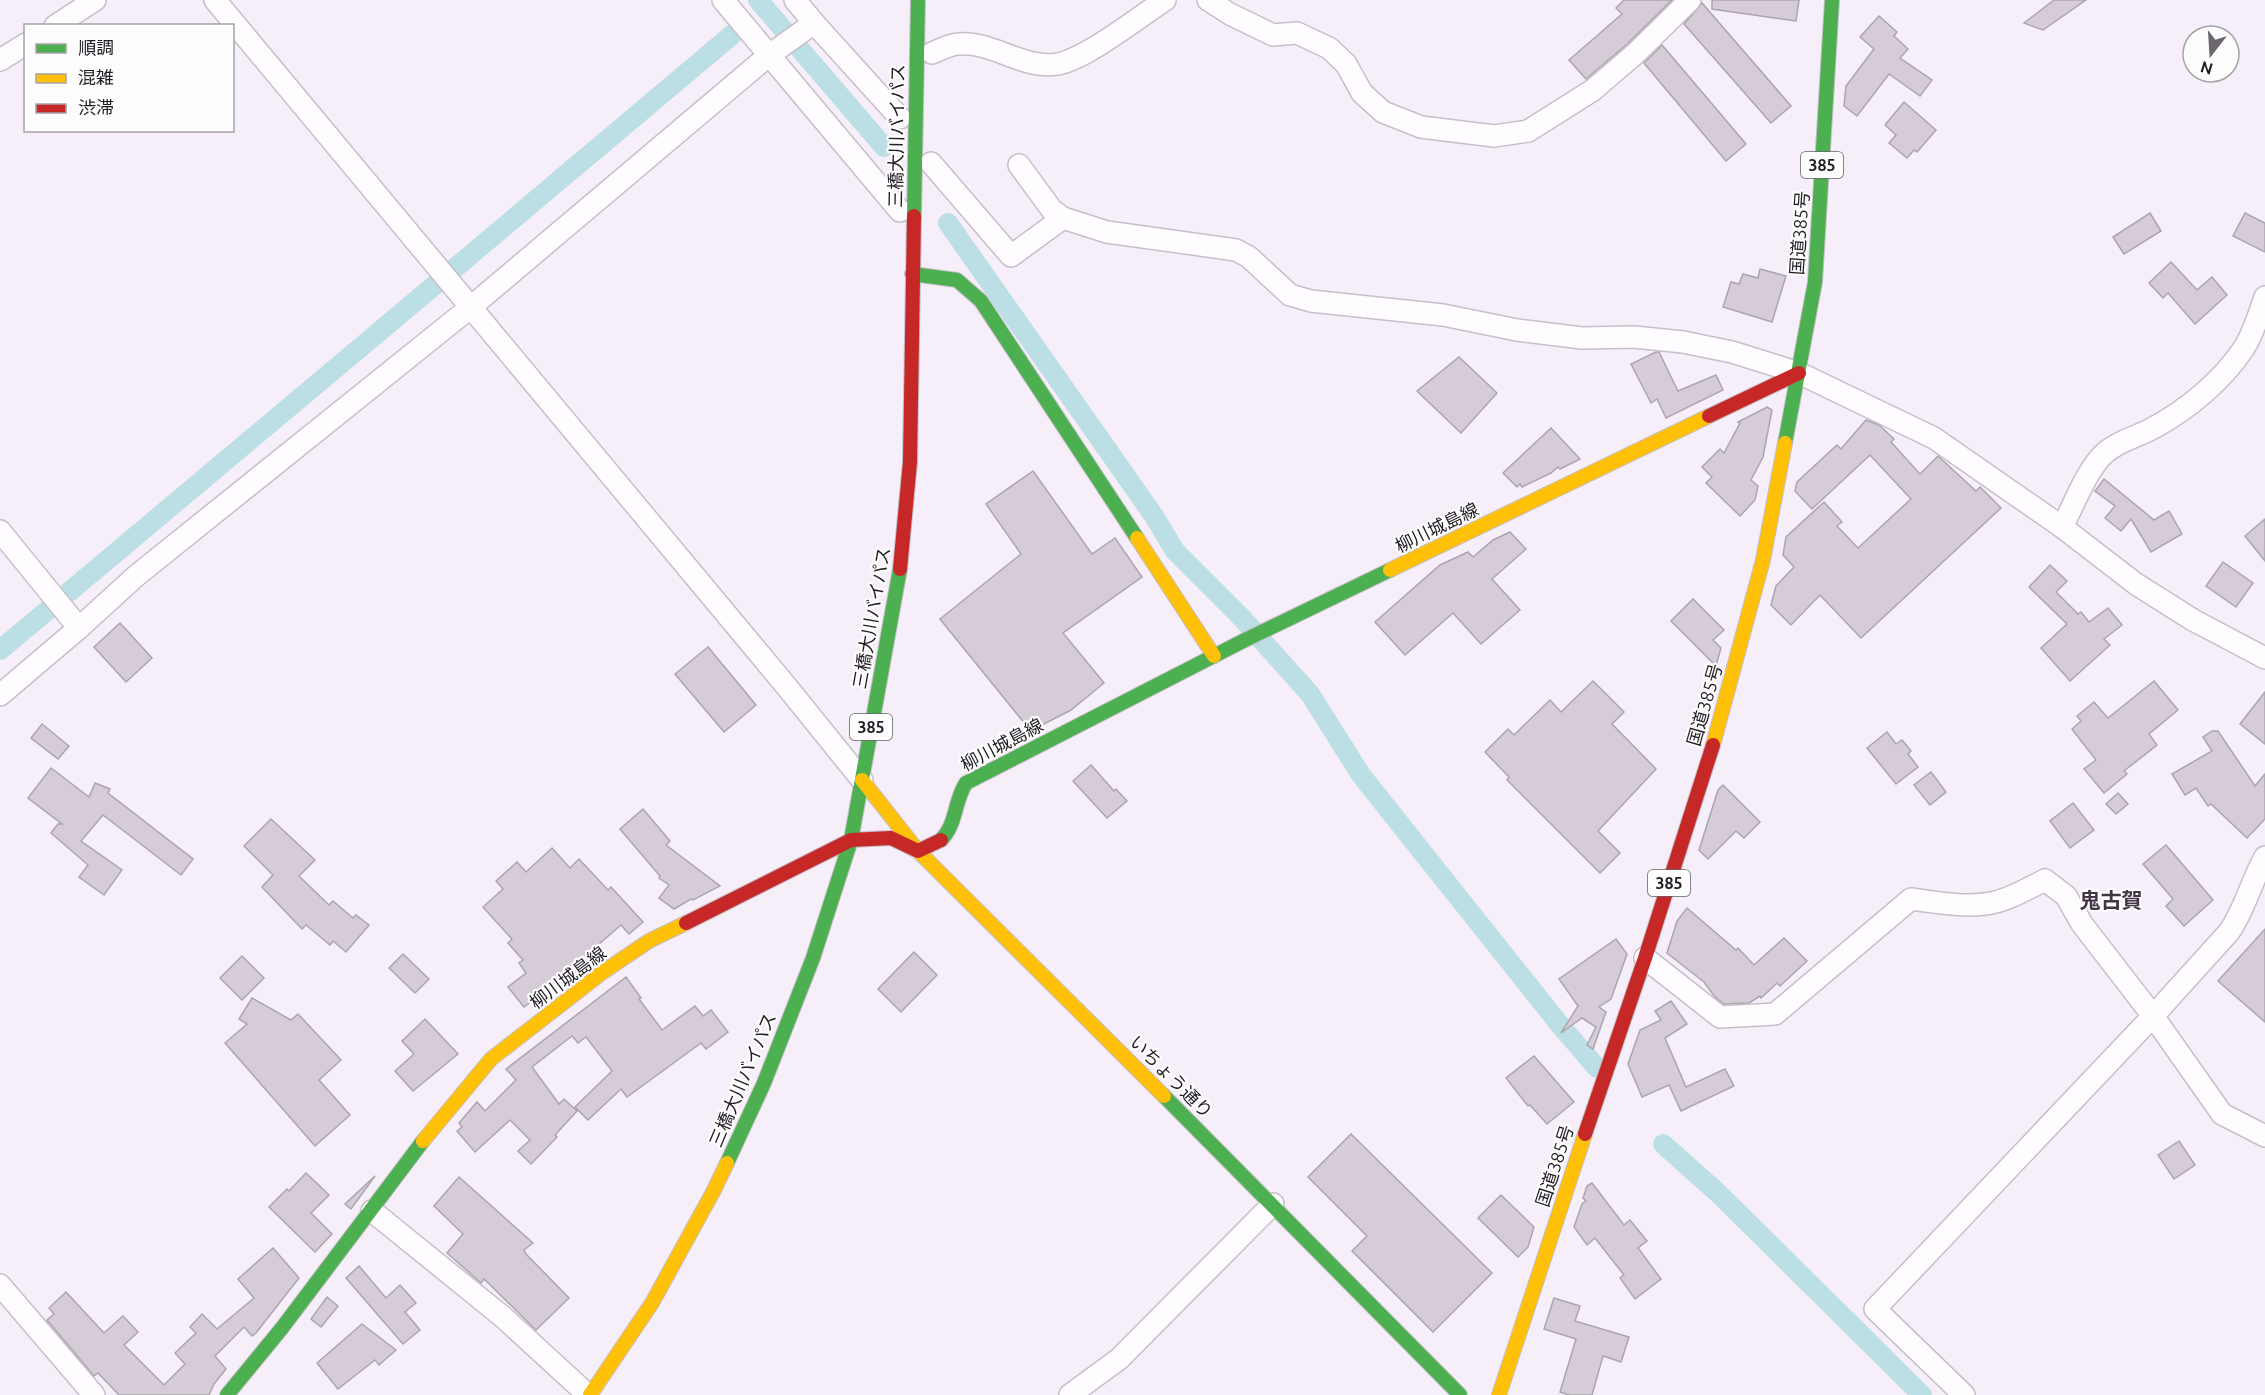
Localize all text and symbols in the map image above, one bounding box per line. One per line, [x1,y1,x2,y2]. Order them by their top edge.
legend [24,24,234,132]
north arrow [2181,24,2241,84]
text: 順調 [78,37,114,57]
text: N [2198,58,2215,79]
street label: 三橋大川バイパス [885,64,907,208]
text: 混雑 [78,67,114,87]
text: 渋滞 [78,97,114,117]
road number: 385 [1801,152,1843,178]
street label: 国道385号 [1786,190,1812,276]
street label: 柳川城島線 [1392,498,1481,556]
street label: 三橋大川バイパス [849,545,893,690]
street label: 国道385号 [1683,661,1725,748]
road number: 385 [850,714,892,740]
street label: 柳川城島線 [957,714,1046,774]
road number: 385 [1648,870,1690,896]
district label: 鬼古賀 [2080,888,2143,912]
street label: 柳川城島線 [525,942,609,1012]
street label: 三橋大川バイパス [705,1010,779,1150]
street label: いちょう通り [1126,1031,1217,1122]
street label: 国道385号 [1531,1122,1577,1209]

